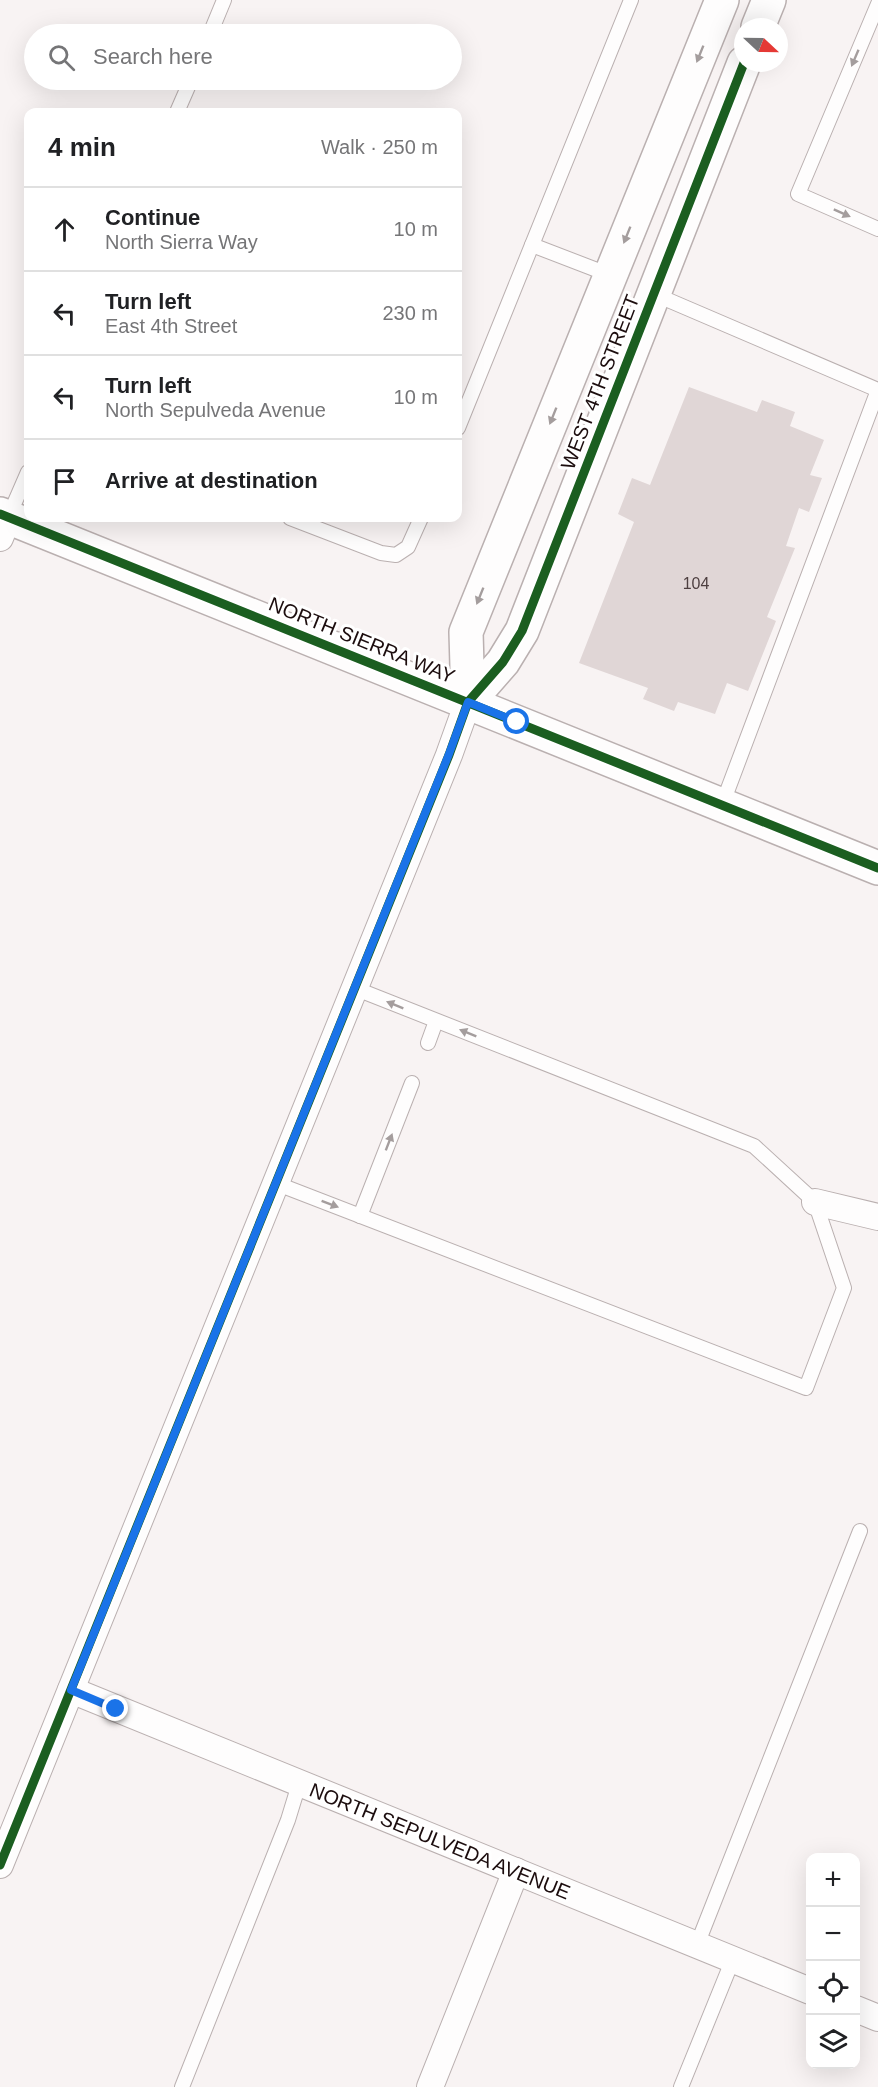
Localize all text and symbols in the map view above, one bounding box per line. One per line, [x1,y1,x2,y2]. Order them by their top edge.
north arrow [734,18,788,72]
search box [24,24,462,90]
icon: search [45,41,78,74]
text: Search here [93,44,213,69]
one-way arrow [695,45,704,63]
one-way arrow [850,49,859,67]
text: 4 min [48,132,116,162]
text: Walk · 250 m [321,136,438,158]
text: Continue [105,205,200,230]
one-way arrow [833,209,850,218]
icon: ahead [48,213,81,246]
text: 10 m [394,218,438,240]
one-way arrow [622,226,631,244]
text: North Sierra Way [105,231,258,253]
text: Turn left [105,289,191,314]
street label: WEST 4TH STREET [557,292,643,472]
icon: left [48,297,81,330]
text: 230 m [382,302,438,324]
text: East 4th Street [105,315,237,337]
text: Turn left [105,373,191,398]
icon: left [48,381,81,414]
text: 10 m [394,386,438,408]
text: North Sepulveda Avenue [105,399,326,421]
one-way arrow [548,407,558,425]
icon: arrive [48,465,81,498]
text: Arrive at destination [105,468,318,493]
house number: 104 [683,575,709,592]
one-way arrow [475,588,485,606]
street label: NORTH SIERRA WAY [266,593,458,687]
route start [503,708,529,734]
one-way arrow [386,1000,404,1009]
one-way arrow [459,1028,477,1037]
one-way arrow [384,1132,394,1150]
one-way arrow [321,1200,339,1210]
route end [102,1695,128,1721]
street label: NORTH SEPULVEDA AVENUE [307,1779,573,1903]
map controls [806,1853,860,2069]
button: + [806,1853,860,1907]
button: − [806,1907,860,1961]
button: locate [806,1961,860,2015]
button: layers [806,2015,860,2069]

